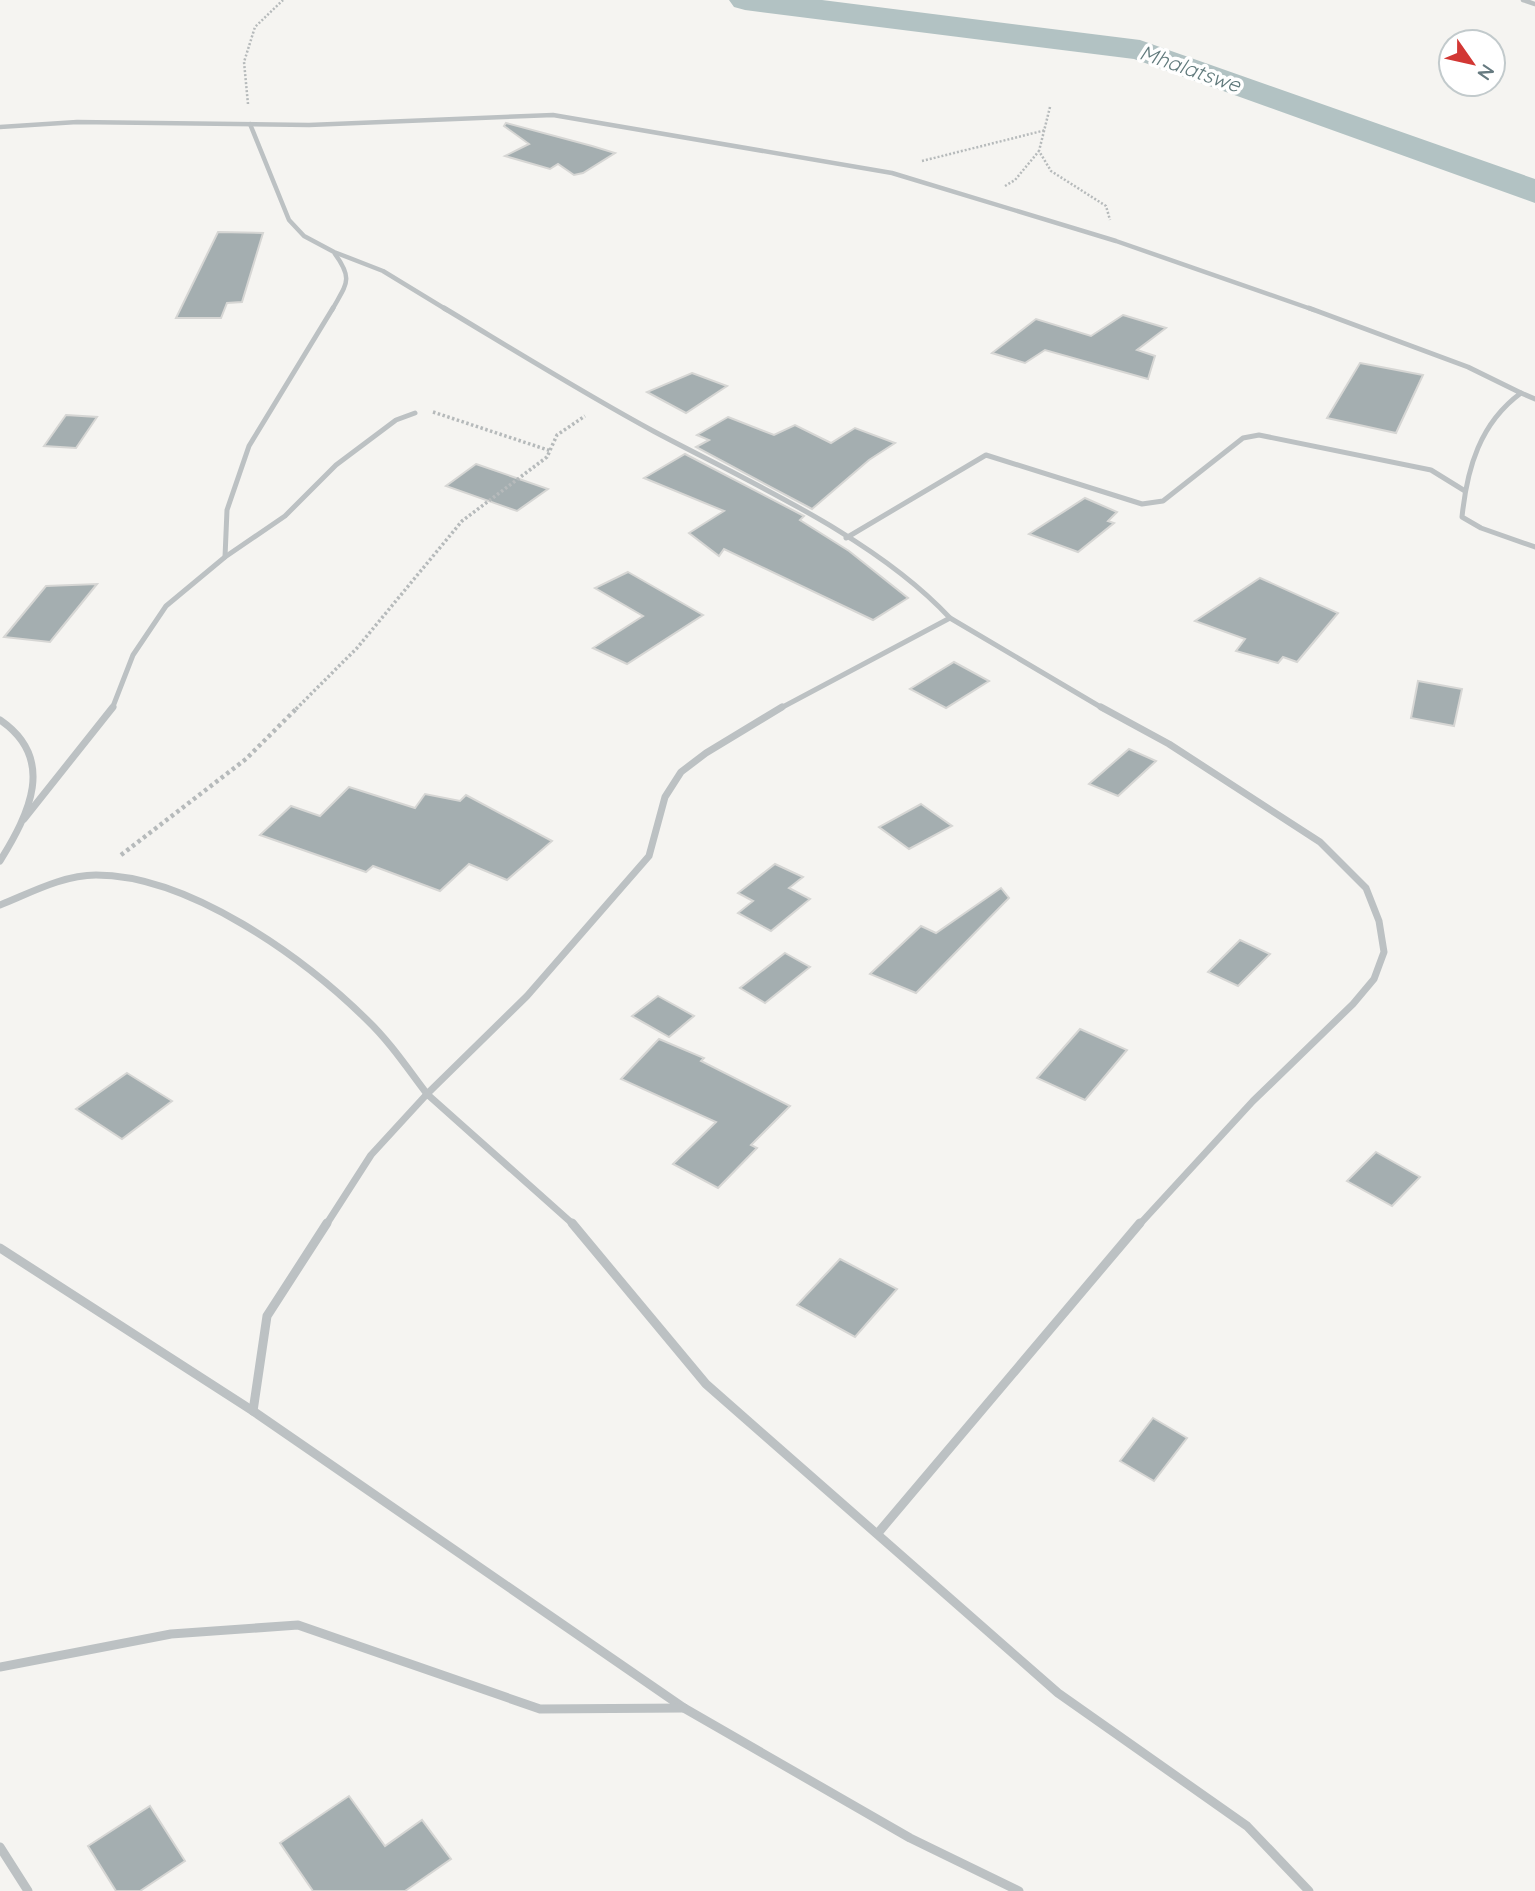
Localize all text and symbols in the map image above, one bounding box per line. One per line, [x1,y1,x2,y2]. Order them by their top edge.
north arrow [1437,28,1507,98]
water label: Mhalatswe [1137,39,1245,98]
text: N [1472,60,1500,85]

